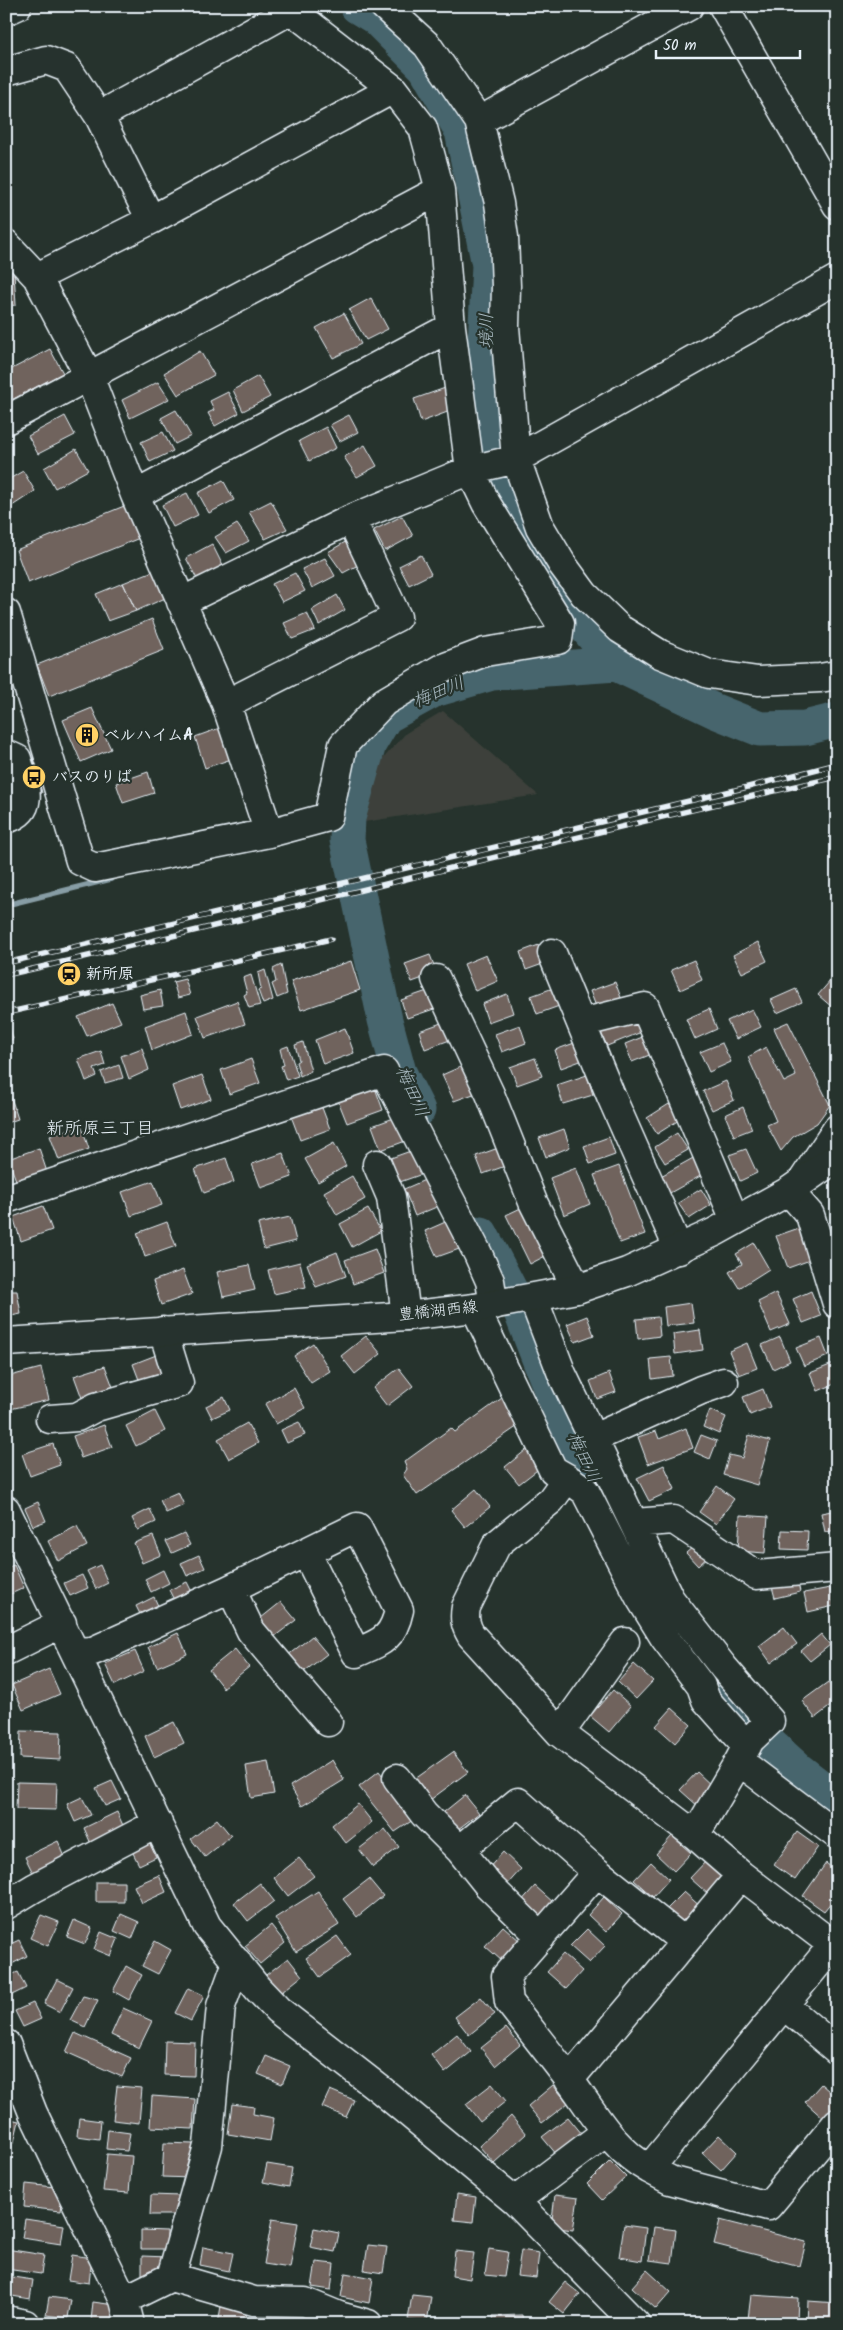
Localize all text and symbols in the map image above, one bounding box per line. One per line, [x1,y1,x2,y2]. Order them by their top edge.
scale bar [656,28,799,60]
text: 50 m [663,34,697,58]
water label: 境川 [473,313,502,349]
water label: 梅田川 [409,669,469,717]
building icon: ベルハイムA [74,722,100,748]
place label: ベルハイムA [104,723,193,748]
bus stop icon: バスのりば [21,764,47,790]
place label: バスのりば [52,765,132,790]
station icon: 新所原 [56,961,82,987]
place label: 新所原 [86,962,134,987]
water label: 梅田川 [387,1061,435,1123]
district label: 新所原三丁目 [46,1115,154,1144]
street label: 豊橋湖西線 [397,1294,479,1328]
water label: 梅田川 [558,1427,608,1489]

